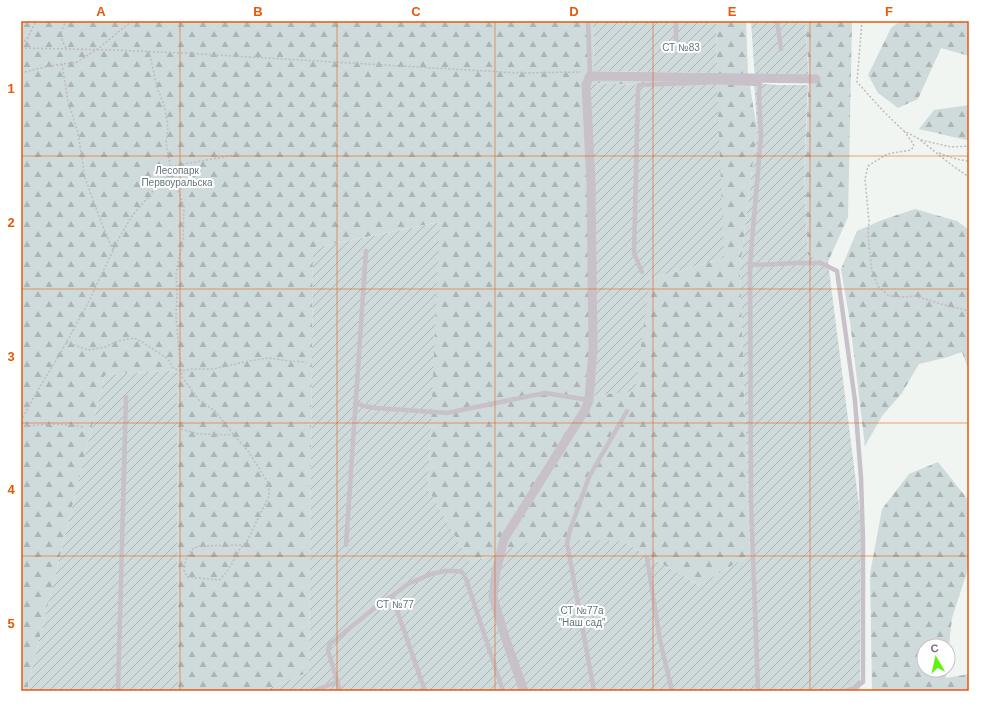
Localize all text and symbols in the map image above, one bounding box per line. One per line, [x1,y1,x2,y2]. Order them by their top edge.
text: A [96,4,106,19]
text: B [253,4,263,19]
text: C [411,4,421,19]
text: D [569,4,579,19]
text: E [728,4,737,19]
text: F [885,4,893,19]
park label: СТ №83 [662,42,700,53]
text: 1 [7,81,15,96]
park label: Лесопарк Первоуральска [141,165,213,188]
text: 2 [7,215,15,230]
text: 3 [7,349,15,364]
text: 4 [7,482,15,497]
park label: СТ №77 [376,599,414,610]
park label: СТ №77а "Наш сад" [558,605,606,628]
text: 5 [7,616,15,631]
north arrow [916,638,956,678]
text: С [930,642,939,655]

